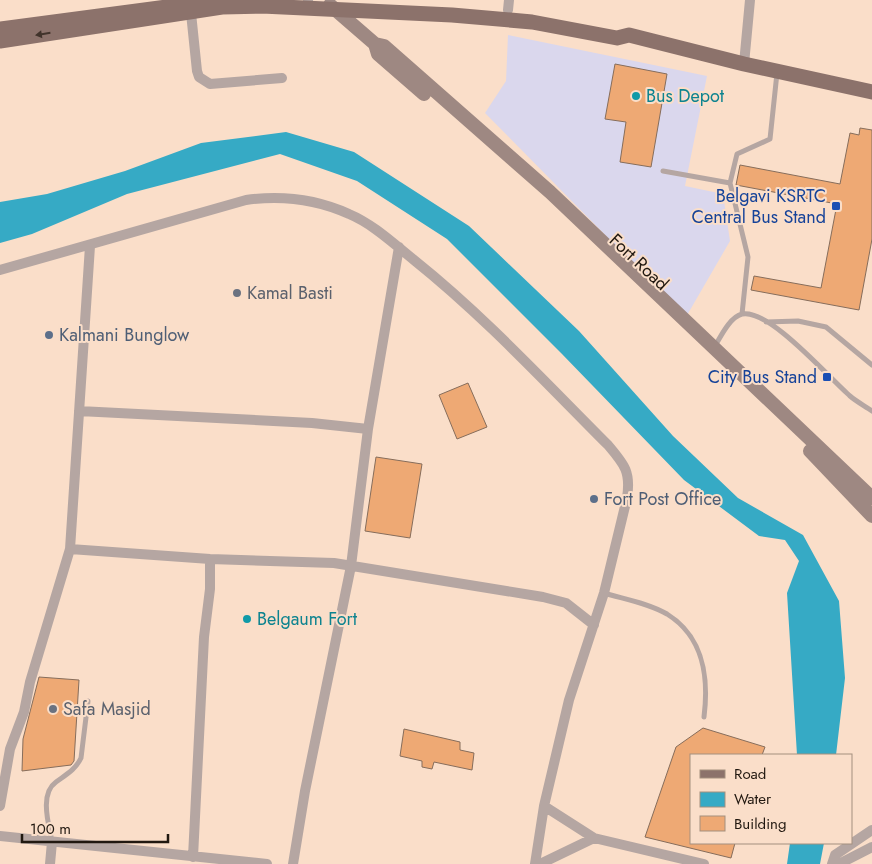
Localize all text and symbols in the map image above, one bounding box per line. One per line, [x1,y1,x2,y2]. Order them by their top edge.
one-way arrow [35,31,51,39]
place label: Bus Depot [646,83,725,109]
marker: Bus Depot [630,90,642,102]
place label: Belgavi KSRTC Central Bus Stand [692,183,826,230]
marker: Belgavi KSRTC Central Bus Stand [830,200,842,212]
street label: Fort Road [603,228,675,296]
place label: Kamal Basti [247,280,333,306]
marker: Kamal Basti [231,287,243,299]
place label: Kalmani Bunglow [59,322,190,348]
marker: Kalmani Bunglow [43,329,55,341]
place label: City Bus Stand [708,364,817,390]
marker: City Bus Stand [821,371,833,383]
place label: Fort Post Office [604,486,721,512]
marker: Fort Post Office [588,493,600,505]
place label: Belgaum Fort [257,606,358,632]
marker: Belgaum Fort [241,613,253,625]
place label: Safa Masjid [63,696,151,722]
marker: Safa Masjid [47,703,59,715]
legend [690,754,852,844]
text: Road [734,763,766,785]
text: Water [734,788,772,810]
scale bar [22,812,169,844]
text: Building [734,813,786,835]
text: 100 m [30,818,71,840]

